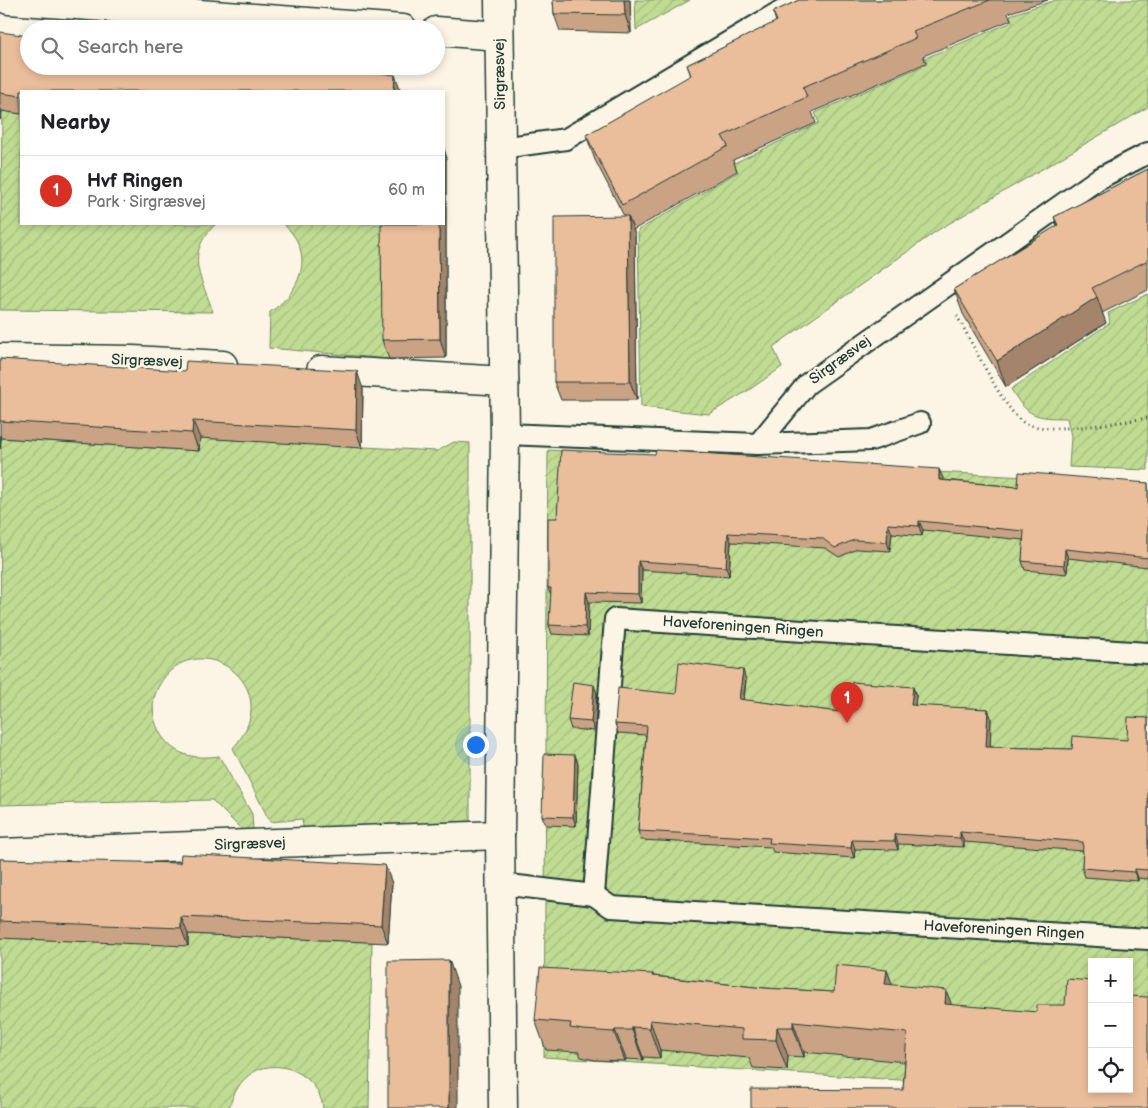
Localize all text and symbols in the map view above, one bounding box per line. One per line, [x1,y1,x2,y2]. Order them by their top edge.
search box [20,20,445,75]
icon: search [38,34,66,62]
text: Search here [78,36,183,59]
street label: Sirgræsvej [490,38,510,110]
text: Nearby [40,110,110,135]
text: Hvf Ringen [87,170,183,193]
text: 1 [53,181,59,200]
text: 60 m [388,181,425,200]
text: Park · Sirgræsvej [87,193,205,212]
street label: Sirgræsvej [805,331,875,389]
street label: Sirgræsvej [111,350,183,372]
street label: Haveforeningen Ringen [662,612,824,642]
pin: 1 [831,682,863,723]
your location [463,732,489,758]
street label: Sirgræsvej [214,833,286,855]
street label: Haveforeningen Ringen [923,916,1085,944]
map controls [1088,958,1133,1093]
button: + [1088,958,1133,1003]
button: − [1088,1003,1133,1048]
button: locate [1088,1048,1133,1093]

